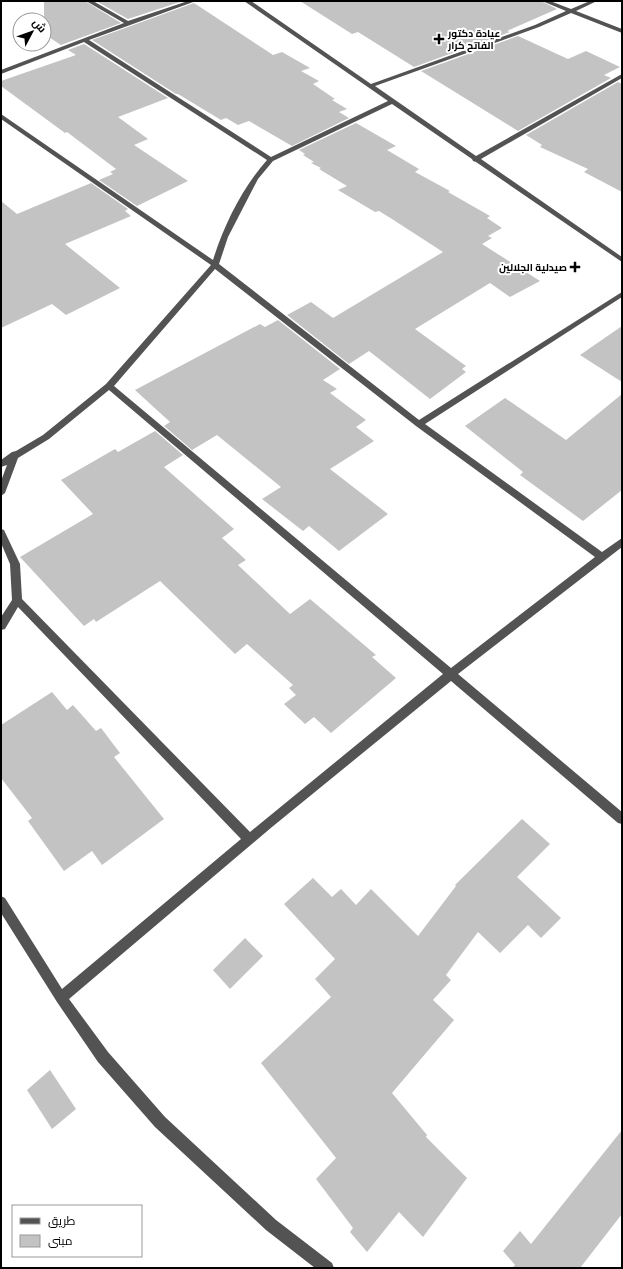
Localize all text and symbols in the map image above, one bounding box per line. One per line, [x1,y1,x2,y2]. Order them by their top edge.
north arrow [12,12,52,52]
text: ش [30,16,49,35]
place label: عيادة دكتور الفاتح كرار [447,27,500,53]
marker: عيادة دكتور الفاتح كرار [433,33,445,45]
place label: صيدلية الجلالين [499,261,567,274]
marker: صيدلية الجلالين [570,262,580,272]
legend [12,1205,142,1257]
text: طريق [48,1213,76,1228]
text: مبنى [48,1233,73,1248]

